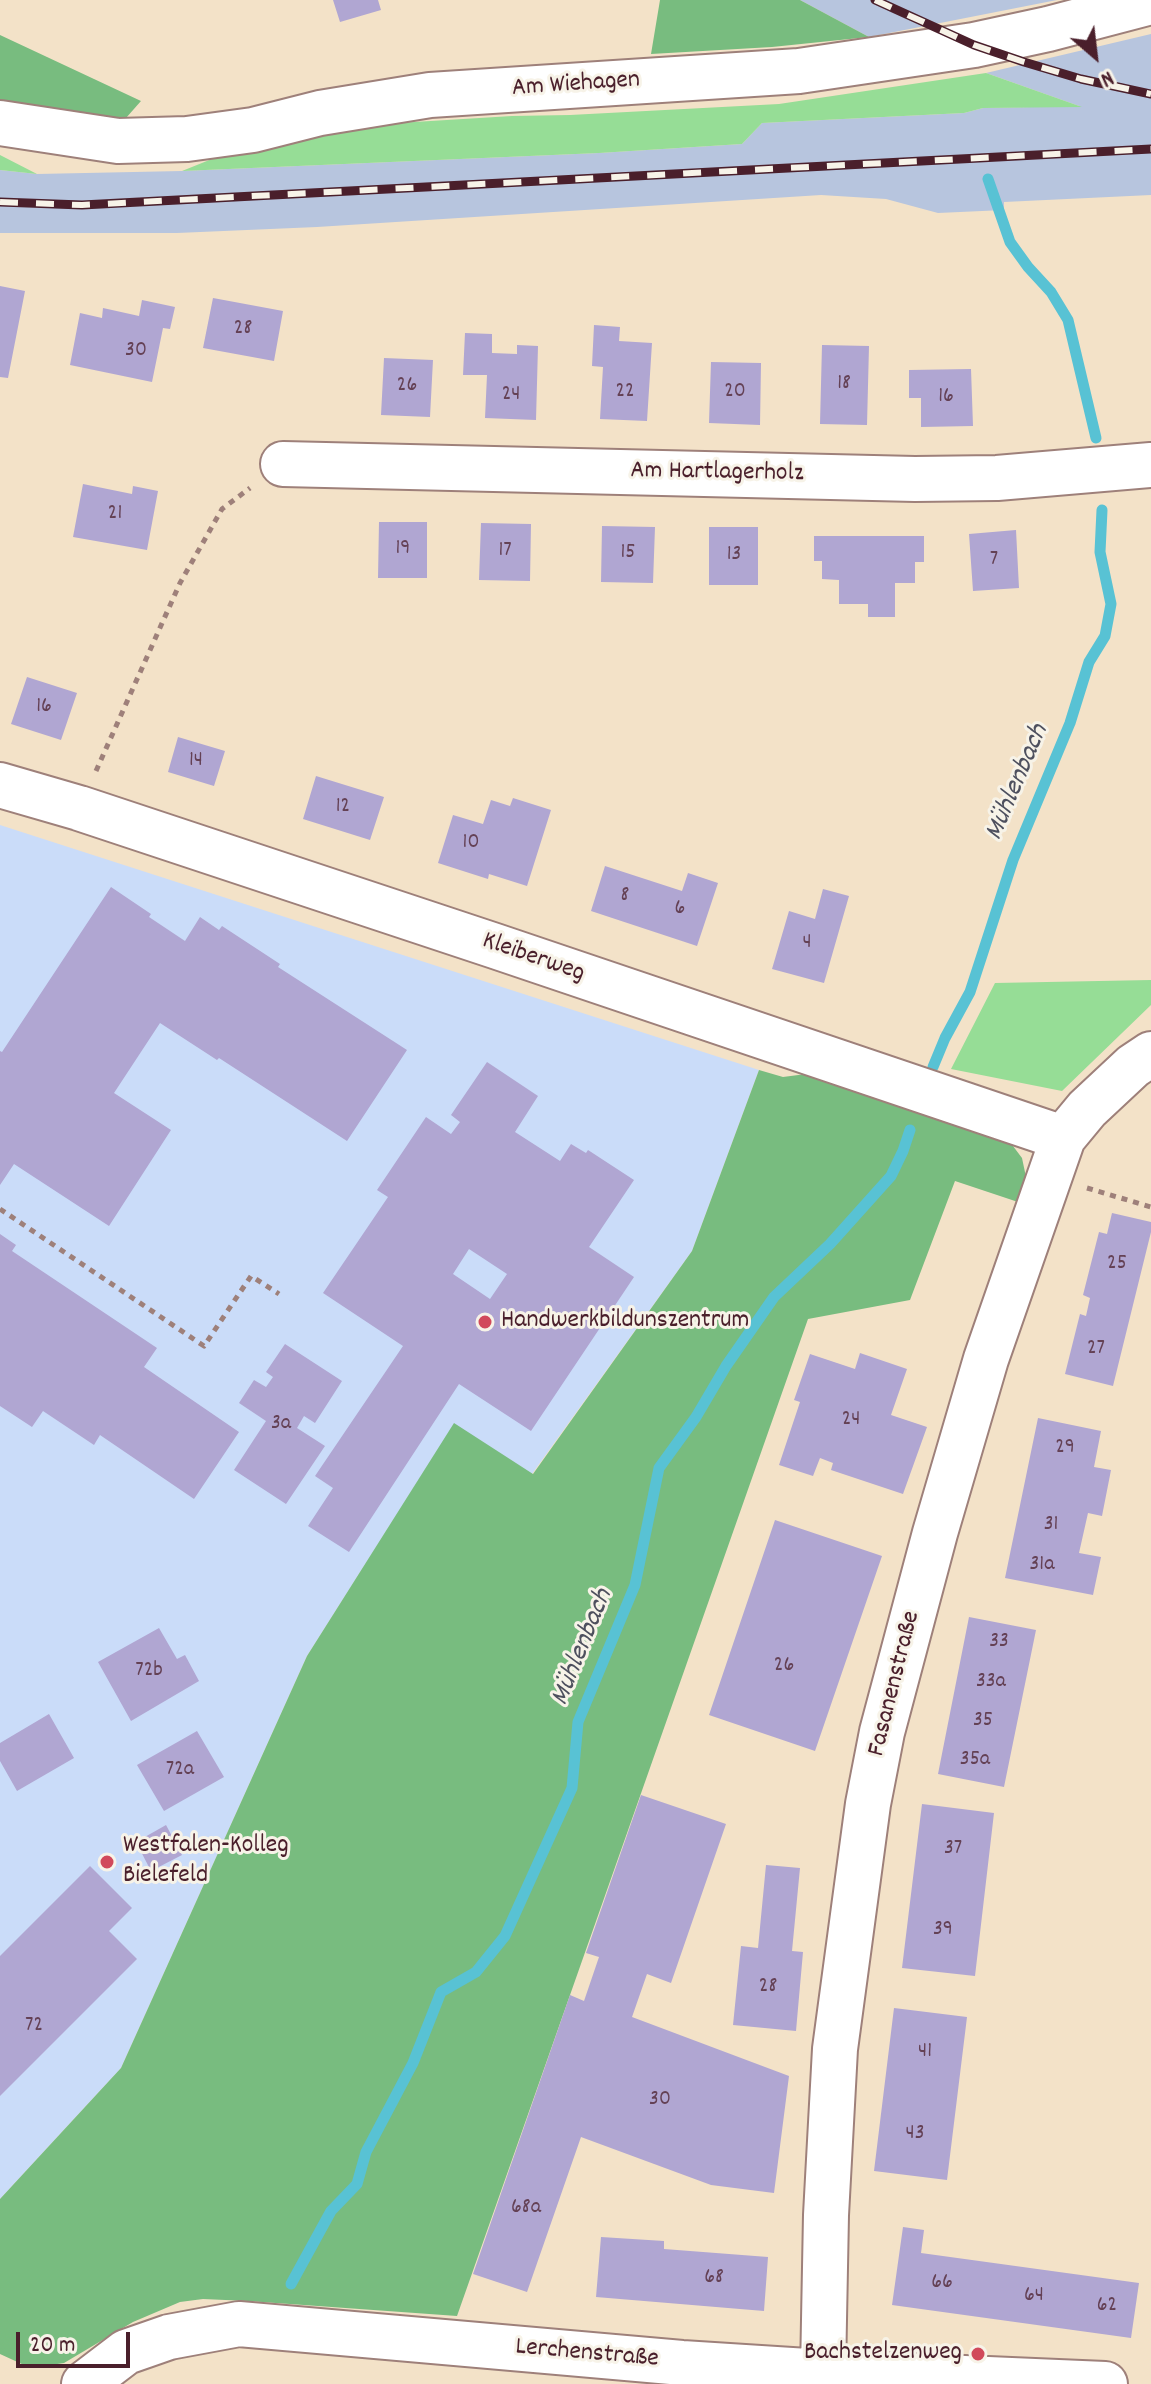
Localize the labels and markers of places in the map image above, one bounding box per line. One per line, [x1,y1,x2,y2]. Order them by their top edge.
place label: Handwerkbildunszentrum [501,1306,749,1338]
marker: Handwerkbildunszentrum [476,1313,494,1331]
place label: Westfalen-Kolleg Bielefeld [123,1831,289,1892]
marker: Westfalen-Kolleg Bielefeld [98,1853,116,1871]
place label: Bachstelzenweg [804,2338,962,2370]
marker: Bachstelzenweg [969,2345,987,2363]

